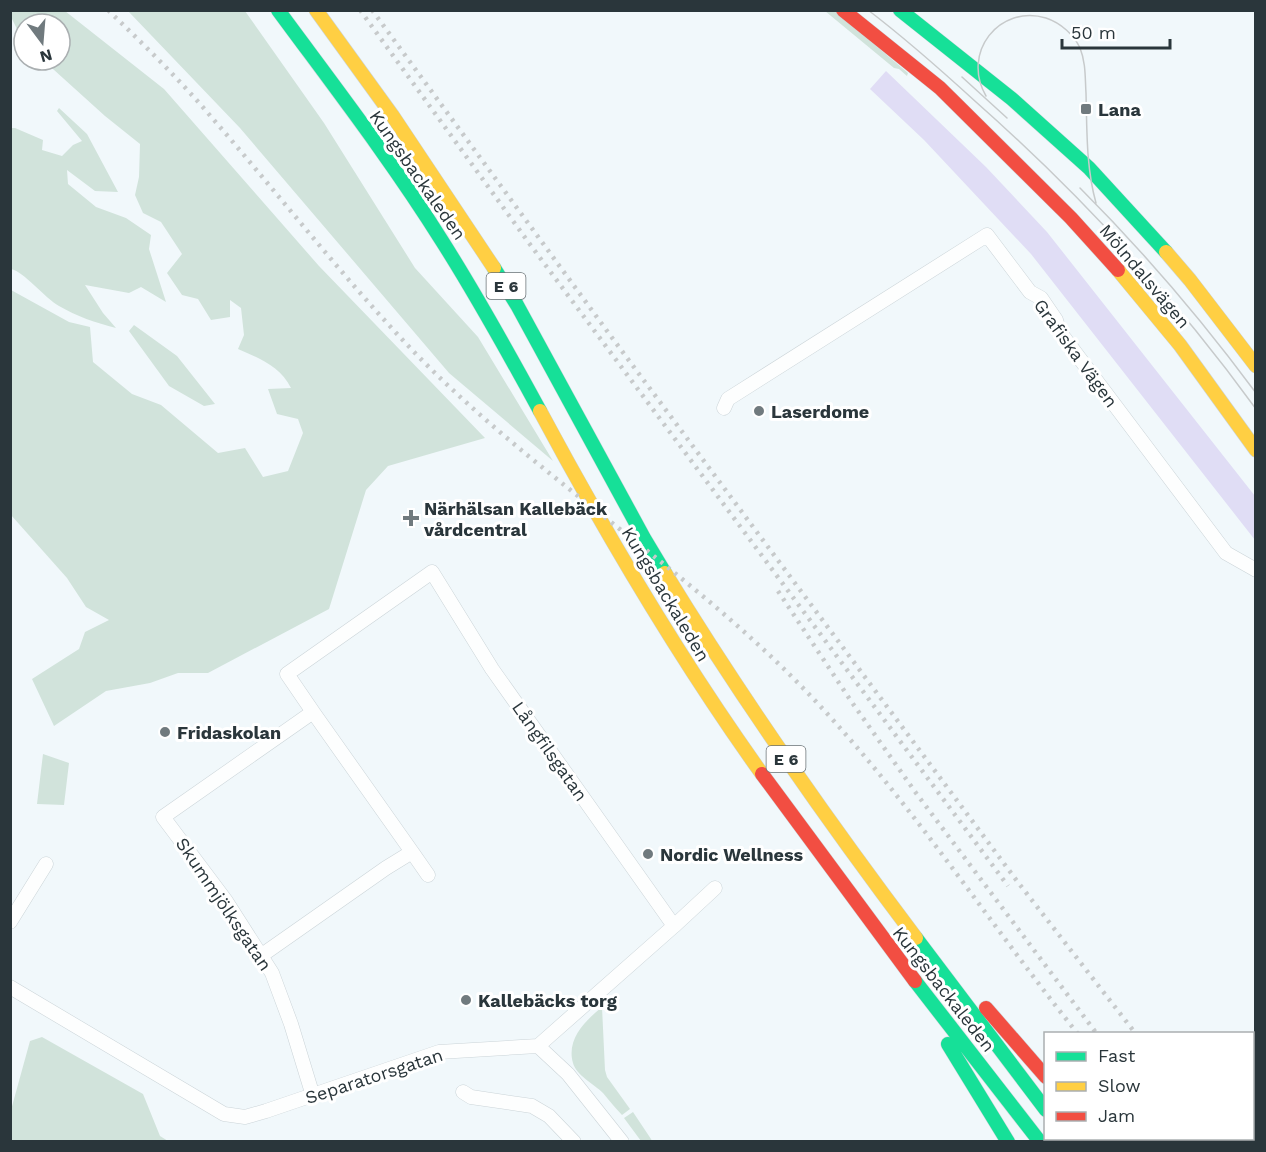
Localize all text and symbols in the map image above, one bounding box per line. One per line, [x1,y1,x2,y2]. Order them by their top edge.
north arrow [12,12,72,72]
scale bar [1062,12,1170,50]
text: 50 m [1071,22,1116,43]
text: N [38,45,54,67]
place label: Lana [1098,99,1141,120]
marker: Lana [1079,102,1093,116]
street label: Kungsbackaleden [365,106,471,244]
street label: Mölndalsvägen [1095,220,1195,332]
road number: E 6 [486,273,526,299]
street label: Grafiska Vägen [1030,295,1122,411]
place label: Laserdome [771,401,869,422]
marker: Laserdome [752,404,766,418]
place label: Närhälsan Kallebäck vårdcentral [423,498,608,540]
marker: Närhälsan Kallebäck vårdcentral [402,509,420,527]
street label: Kungsbackaleden [618,523,714,665]
street label: Långfilsgatan [508,697,592,805]
place label: Fridaskolan [177,722,281,743]
marker: Fridaskolan [158,725,172,739]
road number: E 6 [766,746,806,772]
street label: Skummjölksgatan [172,833,276,975]
place label: Nordic Wellness [660,844,804,865]
marker: Nordic Wellness [641,847,655,861]
street label: Kungsbackaleden [889,922,999,1056]
place label: Kallebäcks torg [478,990,618,1011]
marker: Kallebäcks torg [459,993,473,1007]
legend [1044,1032,1254,1140]
street label: Separatorsgatan [303,1044,445,1108]
text: Fast [1098,1045,1136,1066]
text: Slow [1098,1075,1141,1096]
text: Jam [1098,1105,1135,1126]

